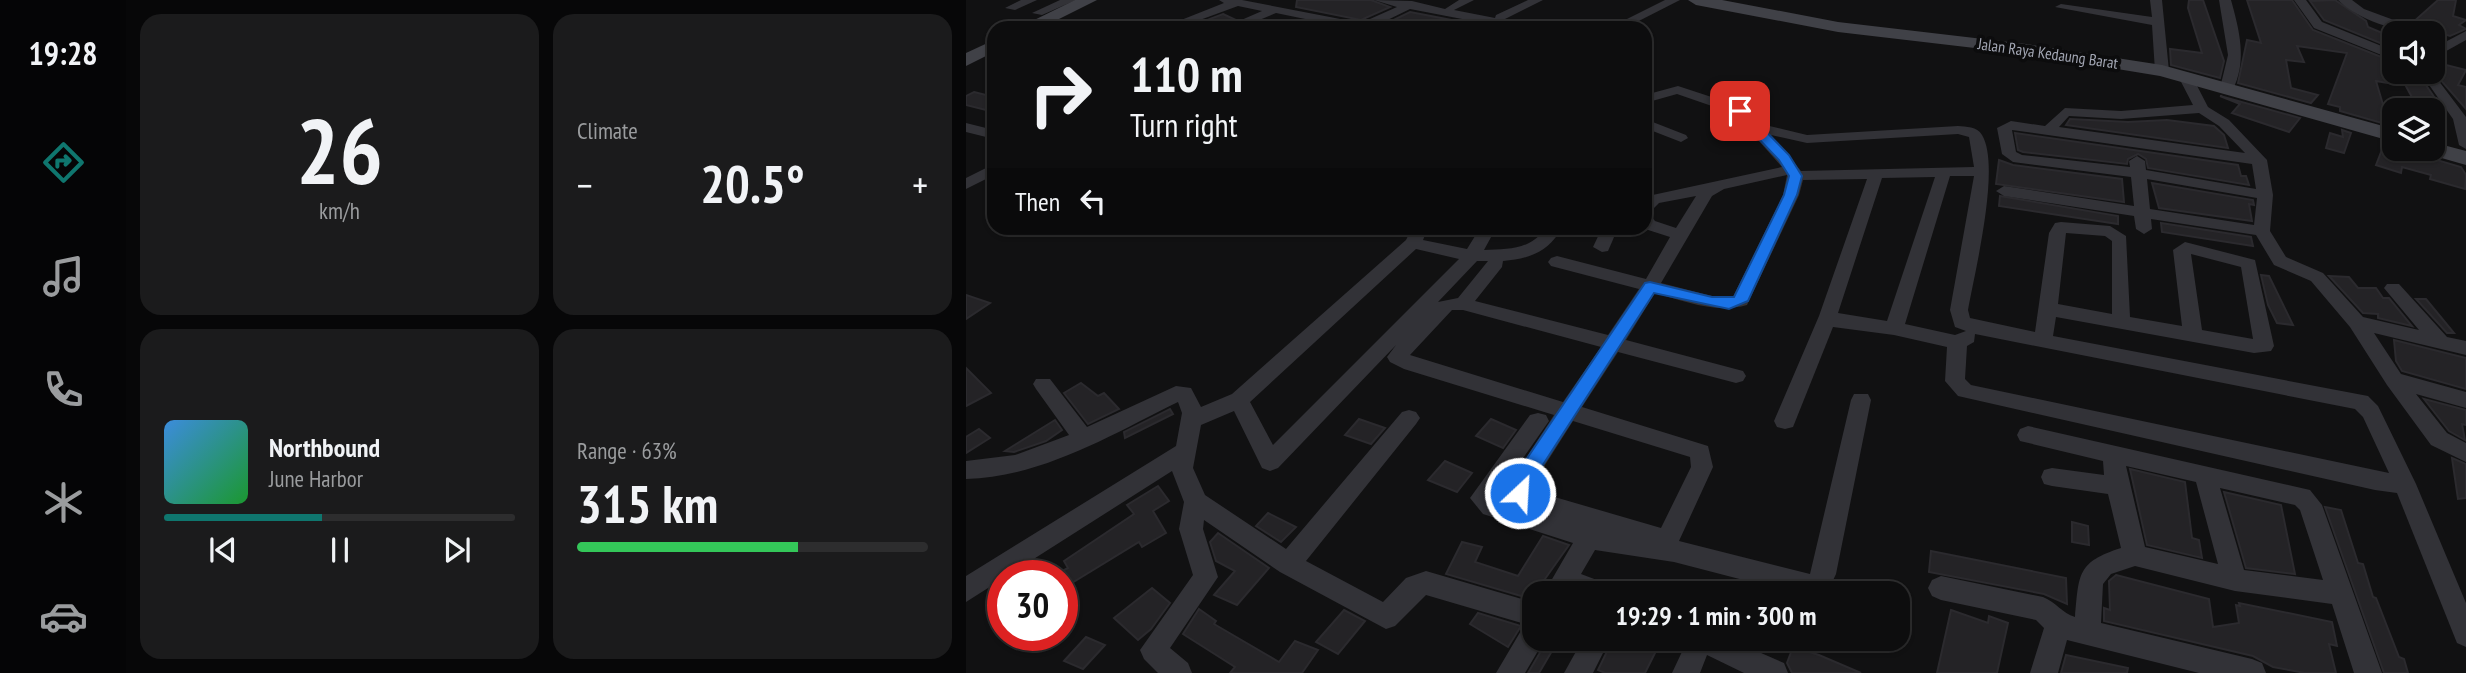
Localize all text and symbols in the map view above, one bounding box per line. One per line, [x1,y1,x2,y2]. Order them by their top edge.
map controls [2382,21,2445,161]
button: sound [2382,21,2445,84]
text: 19:28 [28,32,98,74]
street label: Jalan Raya Kedaung Barat [1976,33,2120,73]
text: 110 m [1130,42,1243,106]
icon: right [1015,49,1106,140]
pin [1710,81,1770,141]
text: 26 [296,91,383,209]
icon: arrive [1721,92,1759,130]
button: layers [2382,98,2445,161]
text: Turn right [1130,104,1238,146]
text: Climate [577,116,638,145]
icon: directions [39,138,88,187]
text: 20.5° [700,150,805,217]
text: − [577,160,593,209]
text: + [912,160,928,209]
icon: left [1074,182,1112,220]
text: Then [1015,185,1060,218]
text: km/h [319,196,360,225]
icon: music [39,252,88,301]
icon: phone [39,365,88,414]
text: Northbound [269,431,380,464]
text: Range · 63% [577,436,677,465]
position arrow [1483,456,1557,530]
text: June Harbor [269,464,363,493]
text: 315 km [577,470,718,537]
icon: climate [39,478,88,527]
icon: previous [204,531,242,569]
icon: pause [321,531,359,569]
icon: next [438,531,476,569]
speed limit sign: 30 [987,560,1078,651]
icon: car [39,592,88,641]
text: 19:29 · 1 min · 300 m [1616,599,1816,632]

